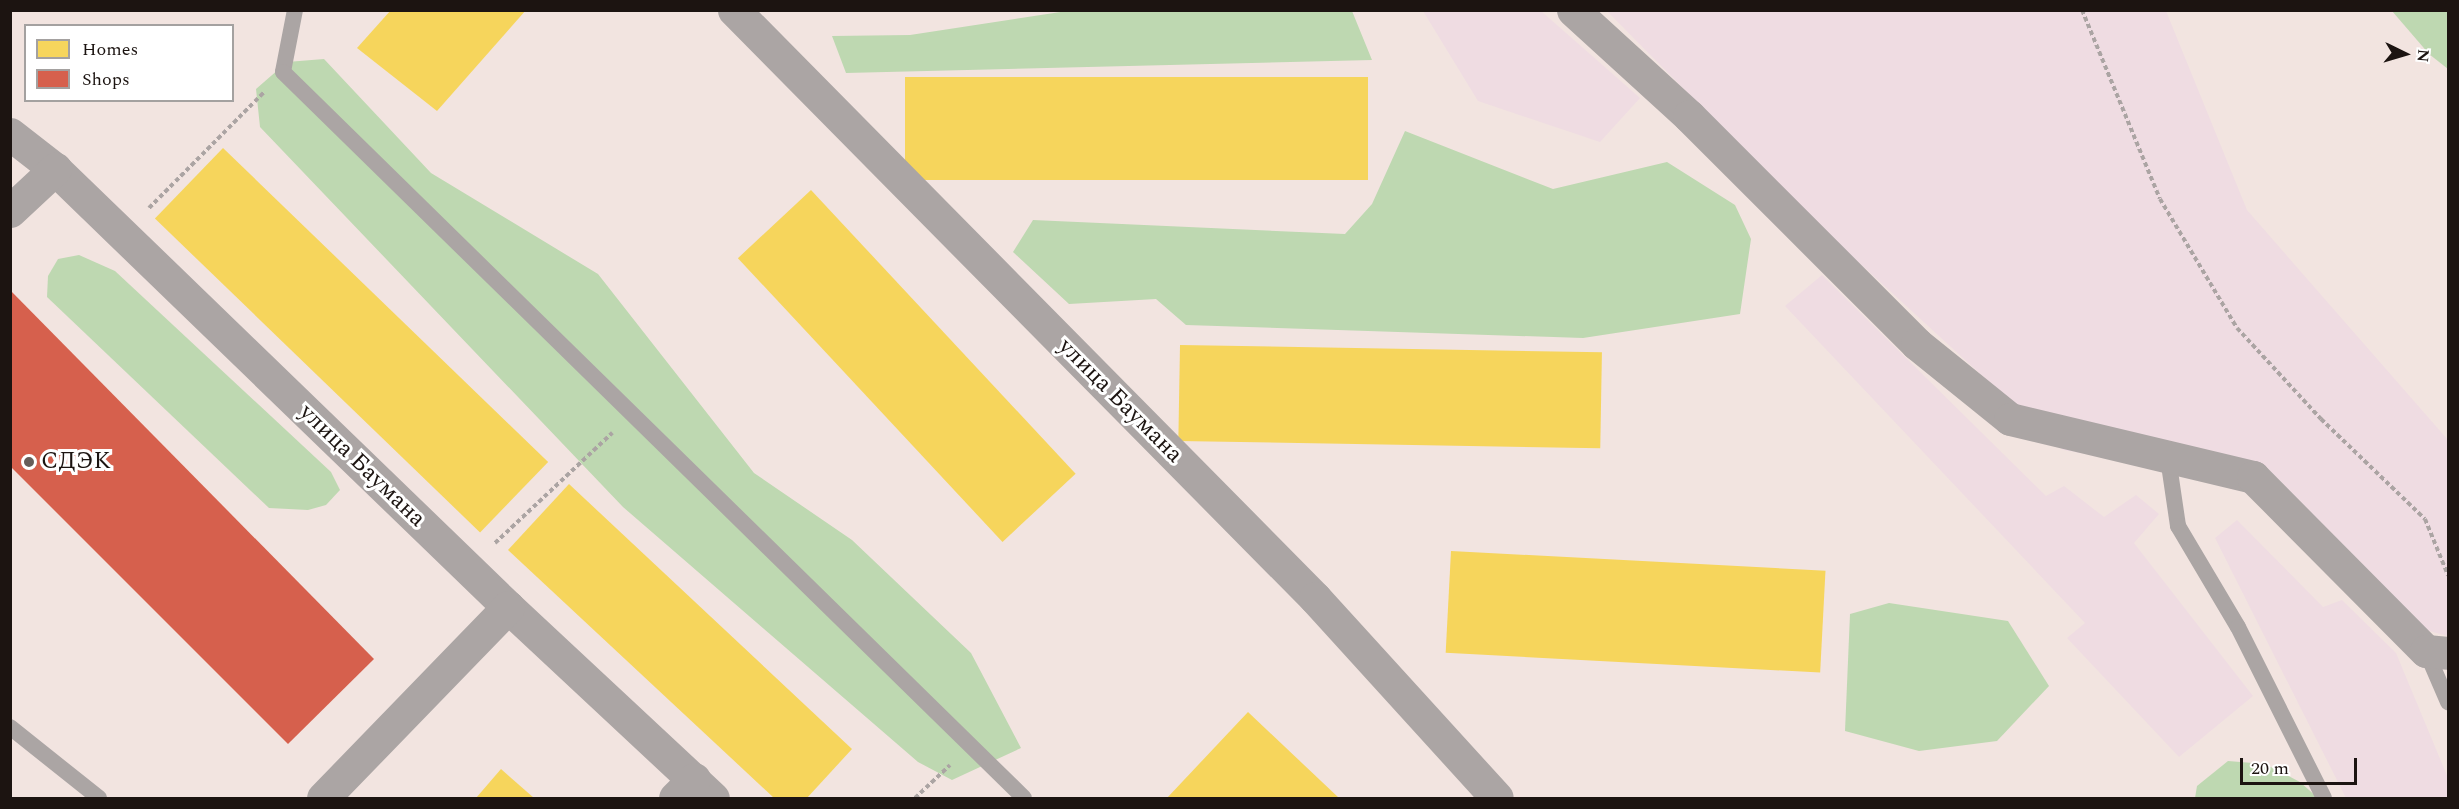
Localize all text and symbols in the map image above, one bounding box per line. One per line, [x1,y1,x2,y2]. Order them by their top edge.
legend [24,24,234,102]
north arrow [2375,24,2435,84]
text: Homes [82,36,138,63]
text: N [2410,48,2435,63]
text: Shops [82,66,130,93]
street label: улица Баумана [1052,333,1188,469]
street label: улица Баумана [293,398,431,534]
place label: СДЭК [41,448,111,476]
marker: СДЭК [22,455,36,469]
scale bar [2243,746,2360,784]
text: 20 m [2251,755,2289,782]

